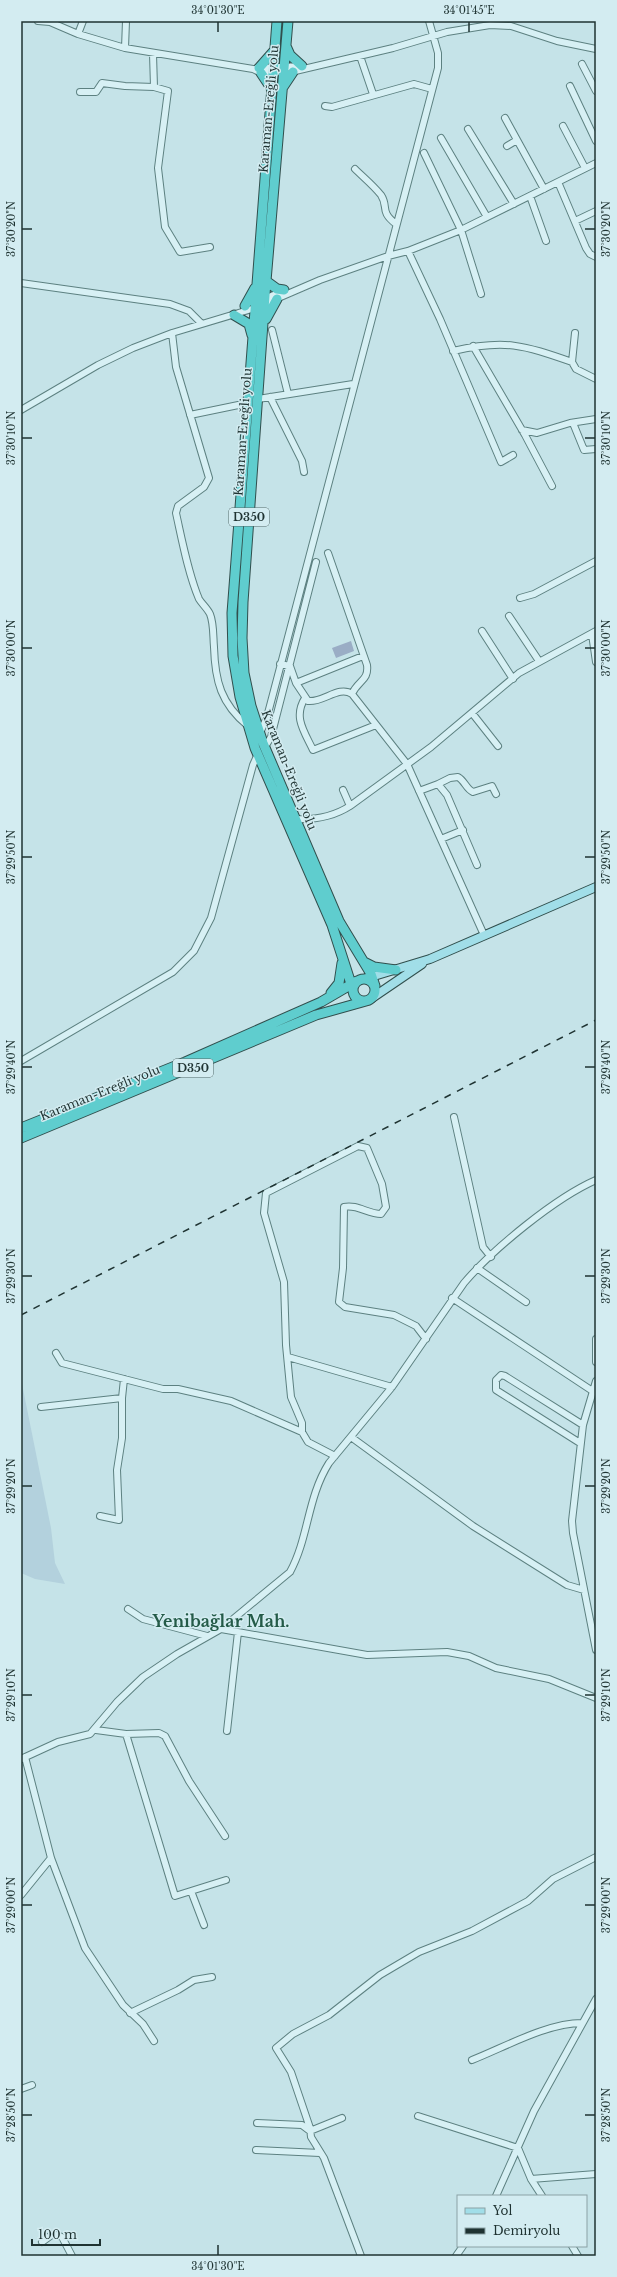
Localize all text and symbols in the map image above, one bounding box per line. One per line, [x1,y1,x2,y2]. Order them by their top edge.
text: 34°01'30"E [191,4,245,17]
text: 34°01'45"E [443,4,495,17]
street label: Karaman-Ereğli yolu [255,44,282,173]
text: 37°30'20"N [5,201,18,257]
text: 37°30'20"N [600,201,613,257]
street label: Karaman-Ereğli yolu [231,367,254,496]
text: 37°30'10"N [5,411,18,465]
text: 37°30'10"N [600,411,613,465]
road number: D350 [229,508,269,526]
text: 37°30'00"N [5,619,18,677]
text: 37°30'00"N [600,619,613,677]
street label: Karaman-Ereğli yolu [258,708,320,832]
text: 37°29'50"N [5,830,18,884]
text: 37°29'50"N [600,830,613,884]
text: 37°29'40"N [5,1040,18,1094]
text: 37°29'40"N [600,1040,613,1094]
road number: D350 [173,1059,213,1077]
street label: Karaman-Ereğli yolu [38,1062,162,1124]
text: 37°29'30"N [5,1248,18,1304]
text: 37°29'30"N [600,1248,613,1304]
text: 37°29'20"N [5,1458,18,1514]
text: 37°29'20"N [600,1458,613,1514]
district label: Yenibağlar Mah. [151,1611,290,1631]
text: 37°29'10"N [5,1668,18,1722]
text: 37°29'10"N [600,1668,613,1722]
text: 37°29'00"N [5,1877,18,1933]
text: 37°29'00"N [600,1877,613,1933]
text: 37°28'50"N [5,2088,18,2142]
text: 37°28'50"N [600,2088,613,2142]
legend [457,2195,587,2247]
text: Yol [492,2203,512,2218]
scale bar [32,2221,100,2247]
text: Demiryolu [493,2223,560,2238]
text: 100 m [38,2227,77,2242]
text: 34°01'30"E [191,2260,245,2273]

